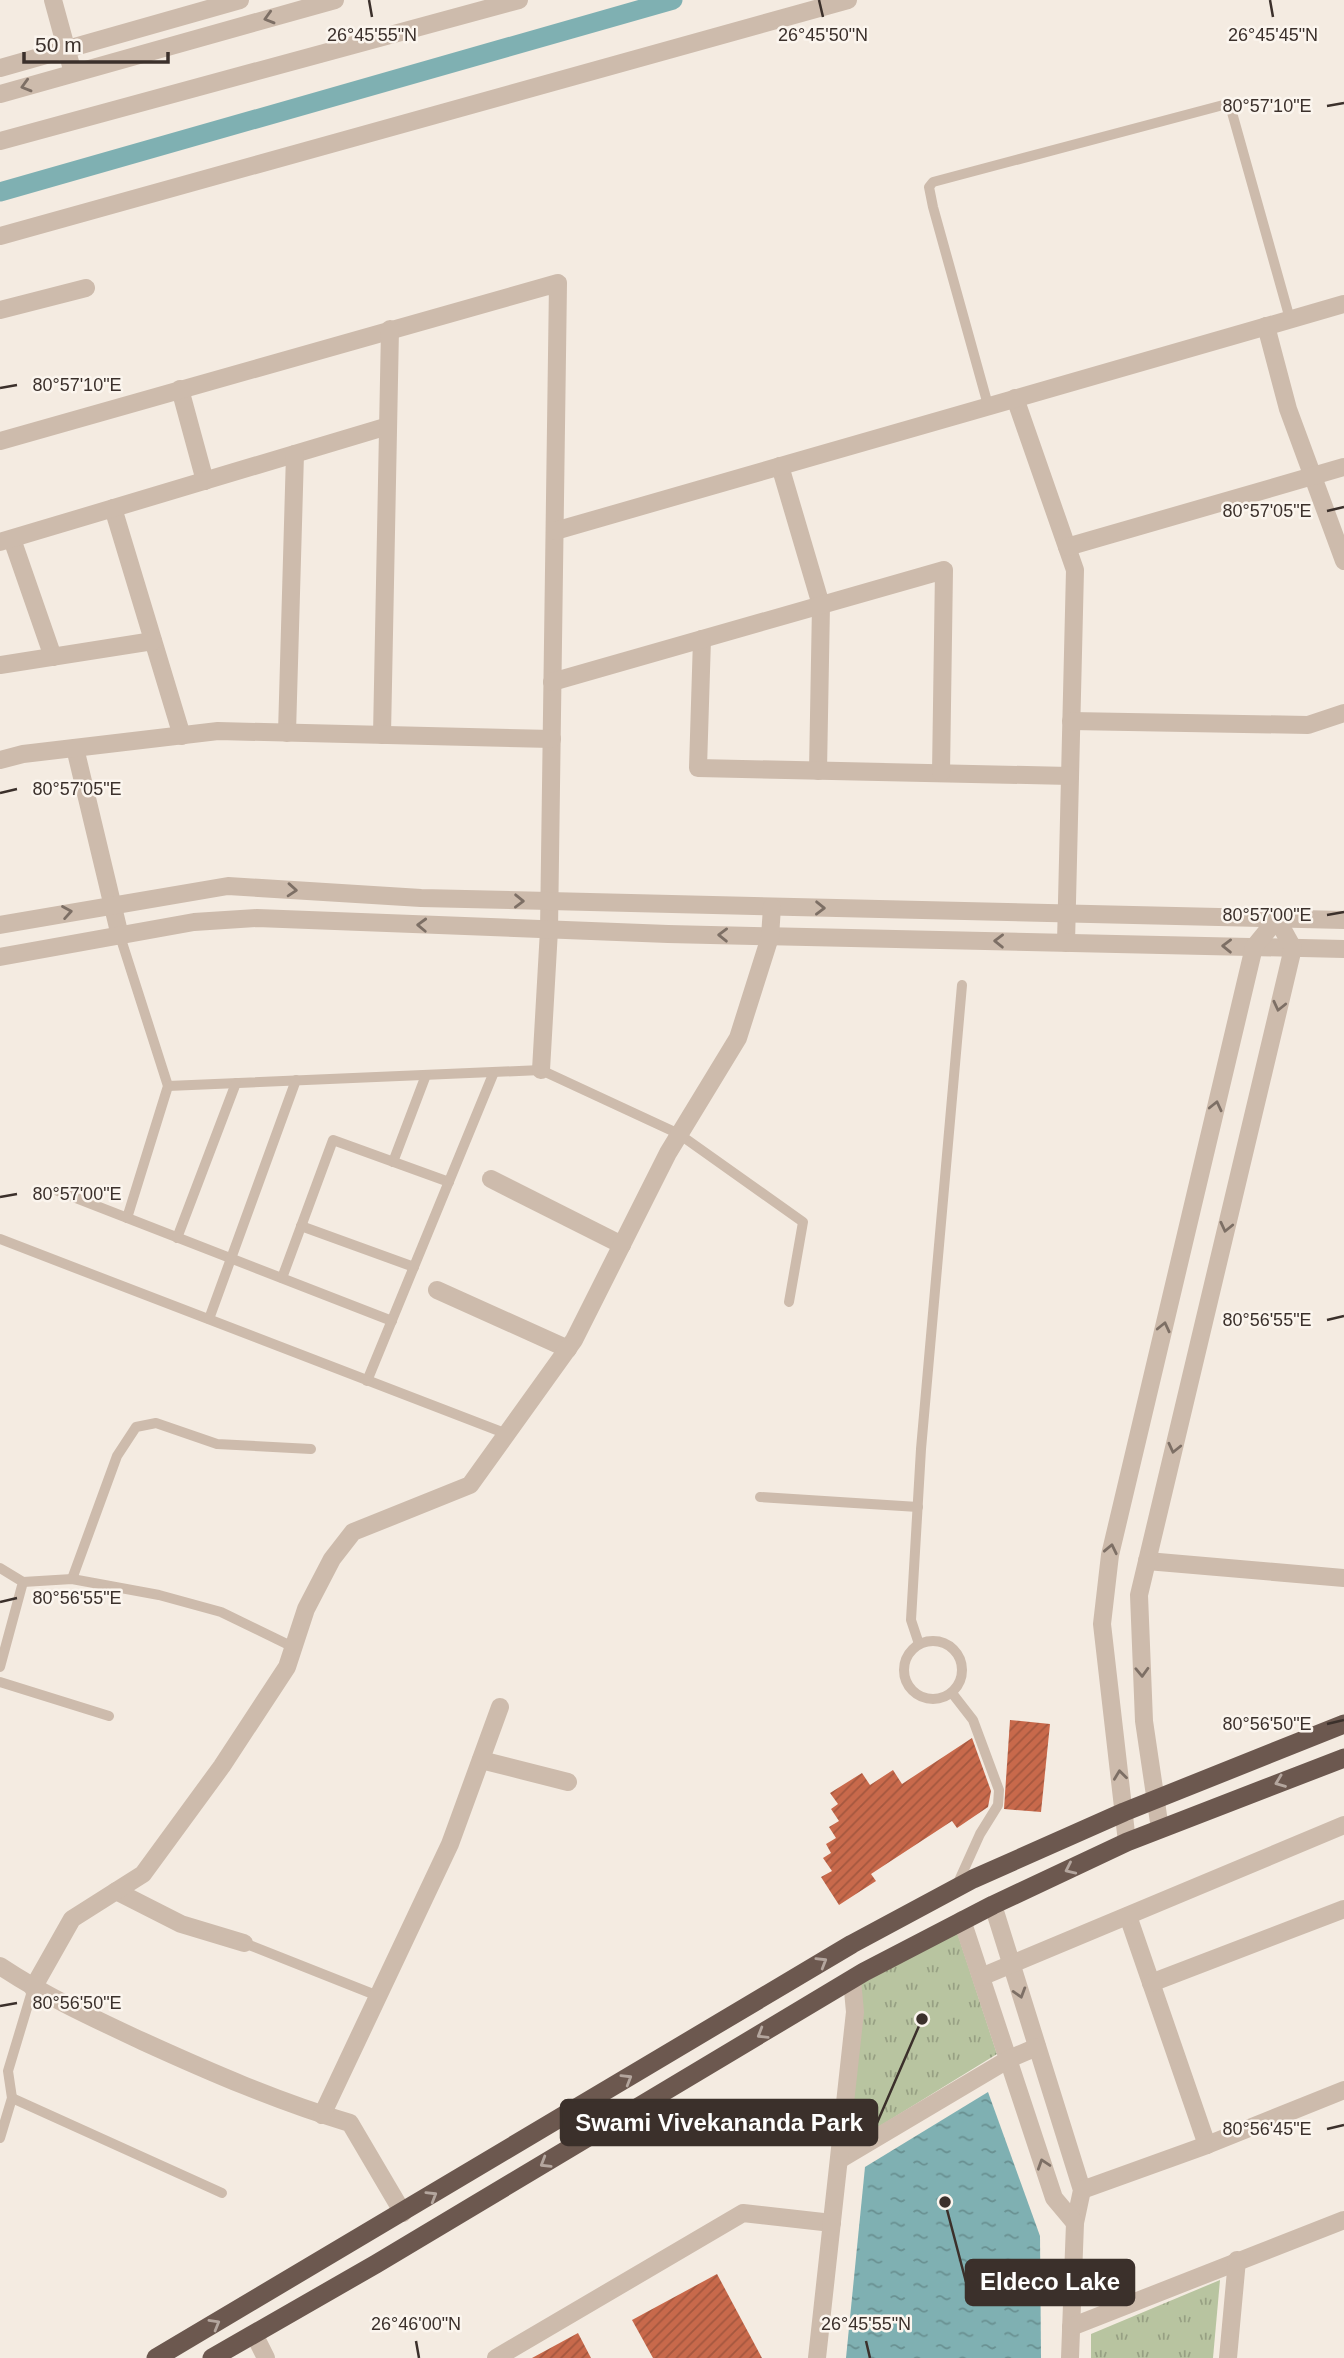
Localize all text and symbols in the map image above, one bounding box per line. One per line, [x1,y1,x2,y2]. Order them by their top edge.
one-way arrow [263,10,275,25]
scale bar [24,21,168,65]
text: 26°45'55"N [327,25,417,45]
text: 26°45'50"N [778,25,868,45]
text: 26°45'45"N [1228,25,1318,45]
text: 50 m [35,33,82,56]
one-way arrow [21,78,33,93]
text: 80°57'10"E [1222,96,1312,116]
text: 80°57'10"E [32,375,122,395]
text: 80°57'05"E [1222,501,1312,521]
text: 80°57'05"E [32,779,122,799]
one-way arrow [287,882,298,897]
one-way arrow [514,893,525,908]
one-way arrow [815,900,826,915]
one-way arrow [61,905,73,920]
text: 80°57'00"E [1222,905,1312,925]
one-way arrow [416,917,427,932]
one-way arrow [717,928,728,943]
one-way arrow [994,934,1005,949]
one-way arrow [1221,938,1232,954]
one-way arrow [1273,1000,1287,1012]
one-way arrow [1208,1100,1222,1112]
text: 80°57'00"E [32,1184,122,1204]
one-way arrow [1220,1221,1235,1233]
text: 80°56'55"E [1222,1310,1312,1330]
one-way arrow [1155,1321,1170,1333]
one-way arrow [1168,1442,1182,1454]
one-way arrow [1103,1543,1118,1555]
text: 80°56'55"E [32,1588,122,1608]
one-way arrow [1135,1666,1150,1677]
text: 80°56'50"E [1222,1714,1312,1734]
one-way arrow [1112,1769,1127,1780]
one-way arrow [1275,1774,1287,1788]
one-way arrow [1065,1861,1077,1875]
one-way arrow [814,1957,827,1970]
one-way arrow [1012,1987,1027,1999]
text: 80°56'50"E [32,1993,122,2013]
one-way arrow [756,2025,769,2038]
one-way arrow [619,2074,632,2087]
callout: Swami Vivekananda Park [561,2100,877,2145]
text: Swami Vivekananda Park [575,2109,864,2136]
text: 80°56'45"E [1222,2119,1312,2139]
one-way arrow [540,2155,553,2168]
one-way arrow [1037,2158,1051,2171]
one-way arrow [424,2191,437,2204]
callout: Eldeco Lake [966,2260,1134,2305]
text: Eldeco Lake [980,2268,1120,2295]
text: 26°46'00"N [371,2314,461,2334]
text: 26°45'55"N [821,2314,911,2334]
one-way arrow [207,2319,220,2332]

